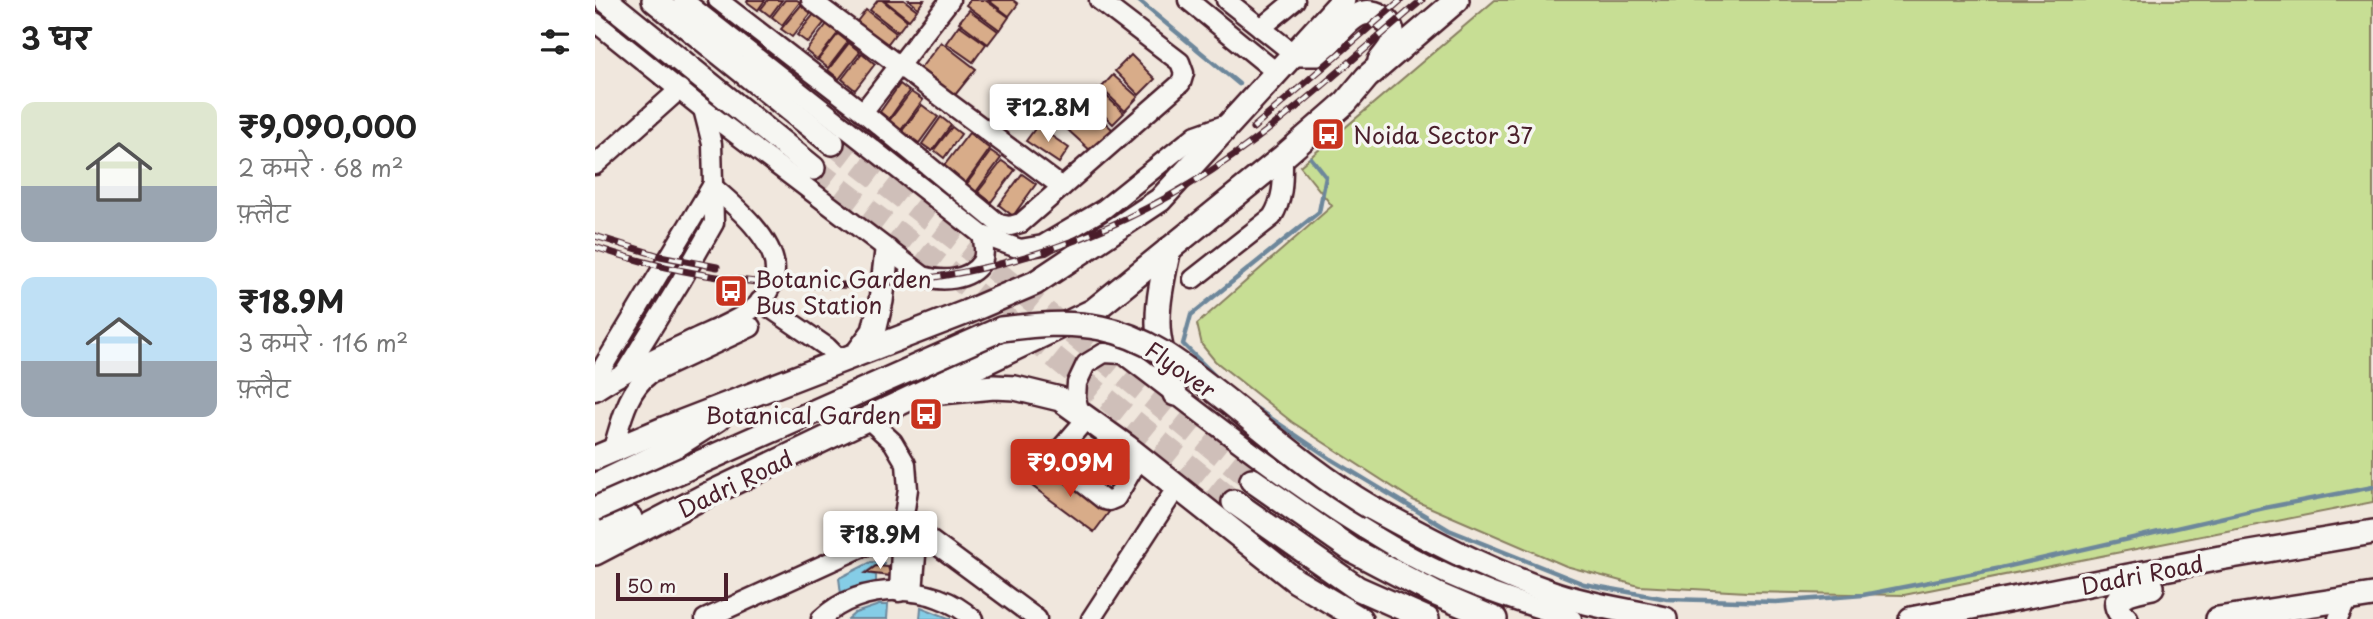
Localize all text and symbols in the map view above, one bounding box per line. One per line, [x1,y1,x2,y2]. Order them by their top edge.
text: 3 घर [21,15,90,60]
icon: filters [536,23,574,61]
pin: ₹12.8M [991,85,1105,144]
text: ₹12.8M [1006,89,1090,124]
text: ₹9,090,000 [238,103,417,148]
bus stop icon: Noida Sector 37 [1309,115,1347,153]
place label: Noida Sector 37 [1353,117,1533,152]
icon: home [77,130,161,214]
text: 2 कमरे · 68 m² [238,150,404,185]
text: फ़्लैट [238,196,290,231]
place label: Botanic Garden Bus Station [755,261,932,322]
bus stop icon: Botanic Garden Bus Station [712,272,750,310]
text: ₹18.9M [238,278,344,323]
icon: home [77,305,161,389]
text: 3 कमरे · 116 m² [238,325,408,360]
street label: Flyover [1138,332,1224,406]
text: फ़्लैट [238,371,290,406]
bus stop icon: Botanical Garden [907,395,945,433]
place label: Botanical Garden [705,397,901,432]
street label: Dadri Road [672,440,798,526]
pin: ₹9.09M [1013,440,1127,499]
text: ₹9.09M [1027,444,1113,479]
pin: ₹18.9M [823,512,937,571]
text: ₹18.9M [839,516,921,551]
street label: Dadri Road [2078,545,2206,603]
scale bar [616,570,728,602]
text: 50 m [627,571,676,599]

